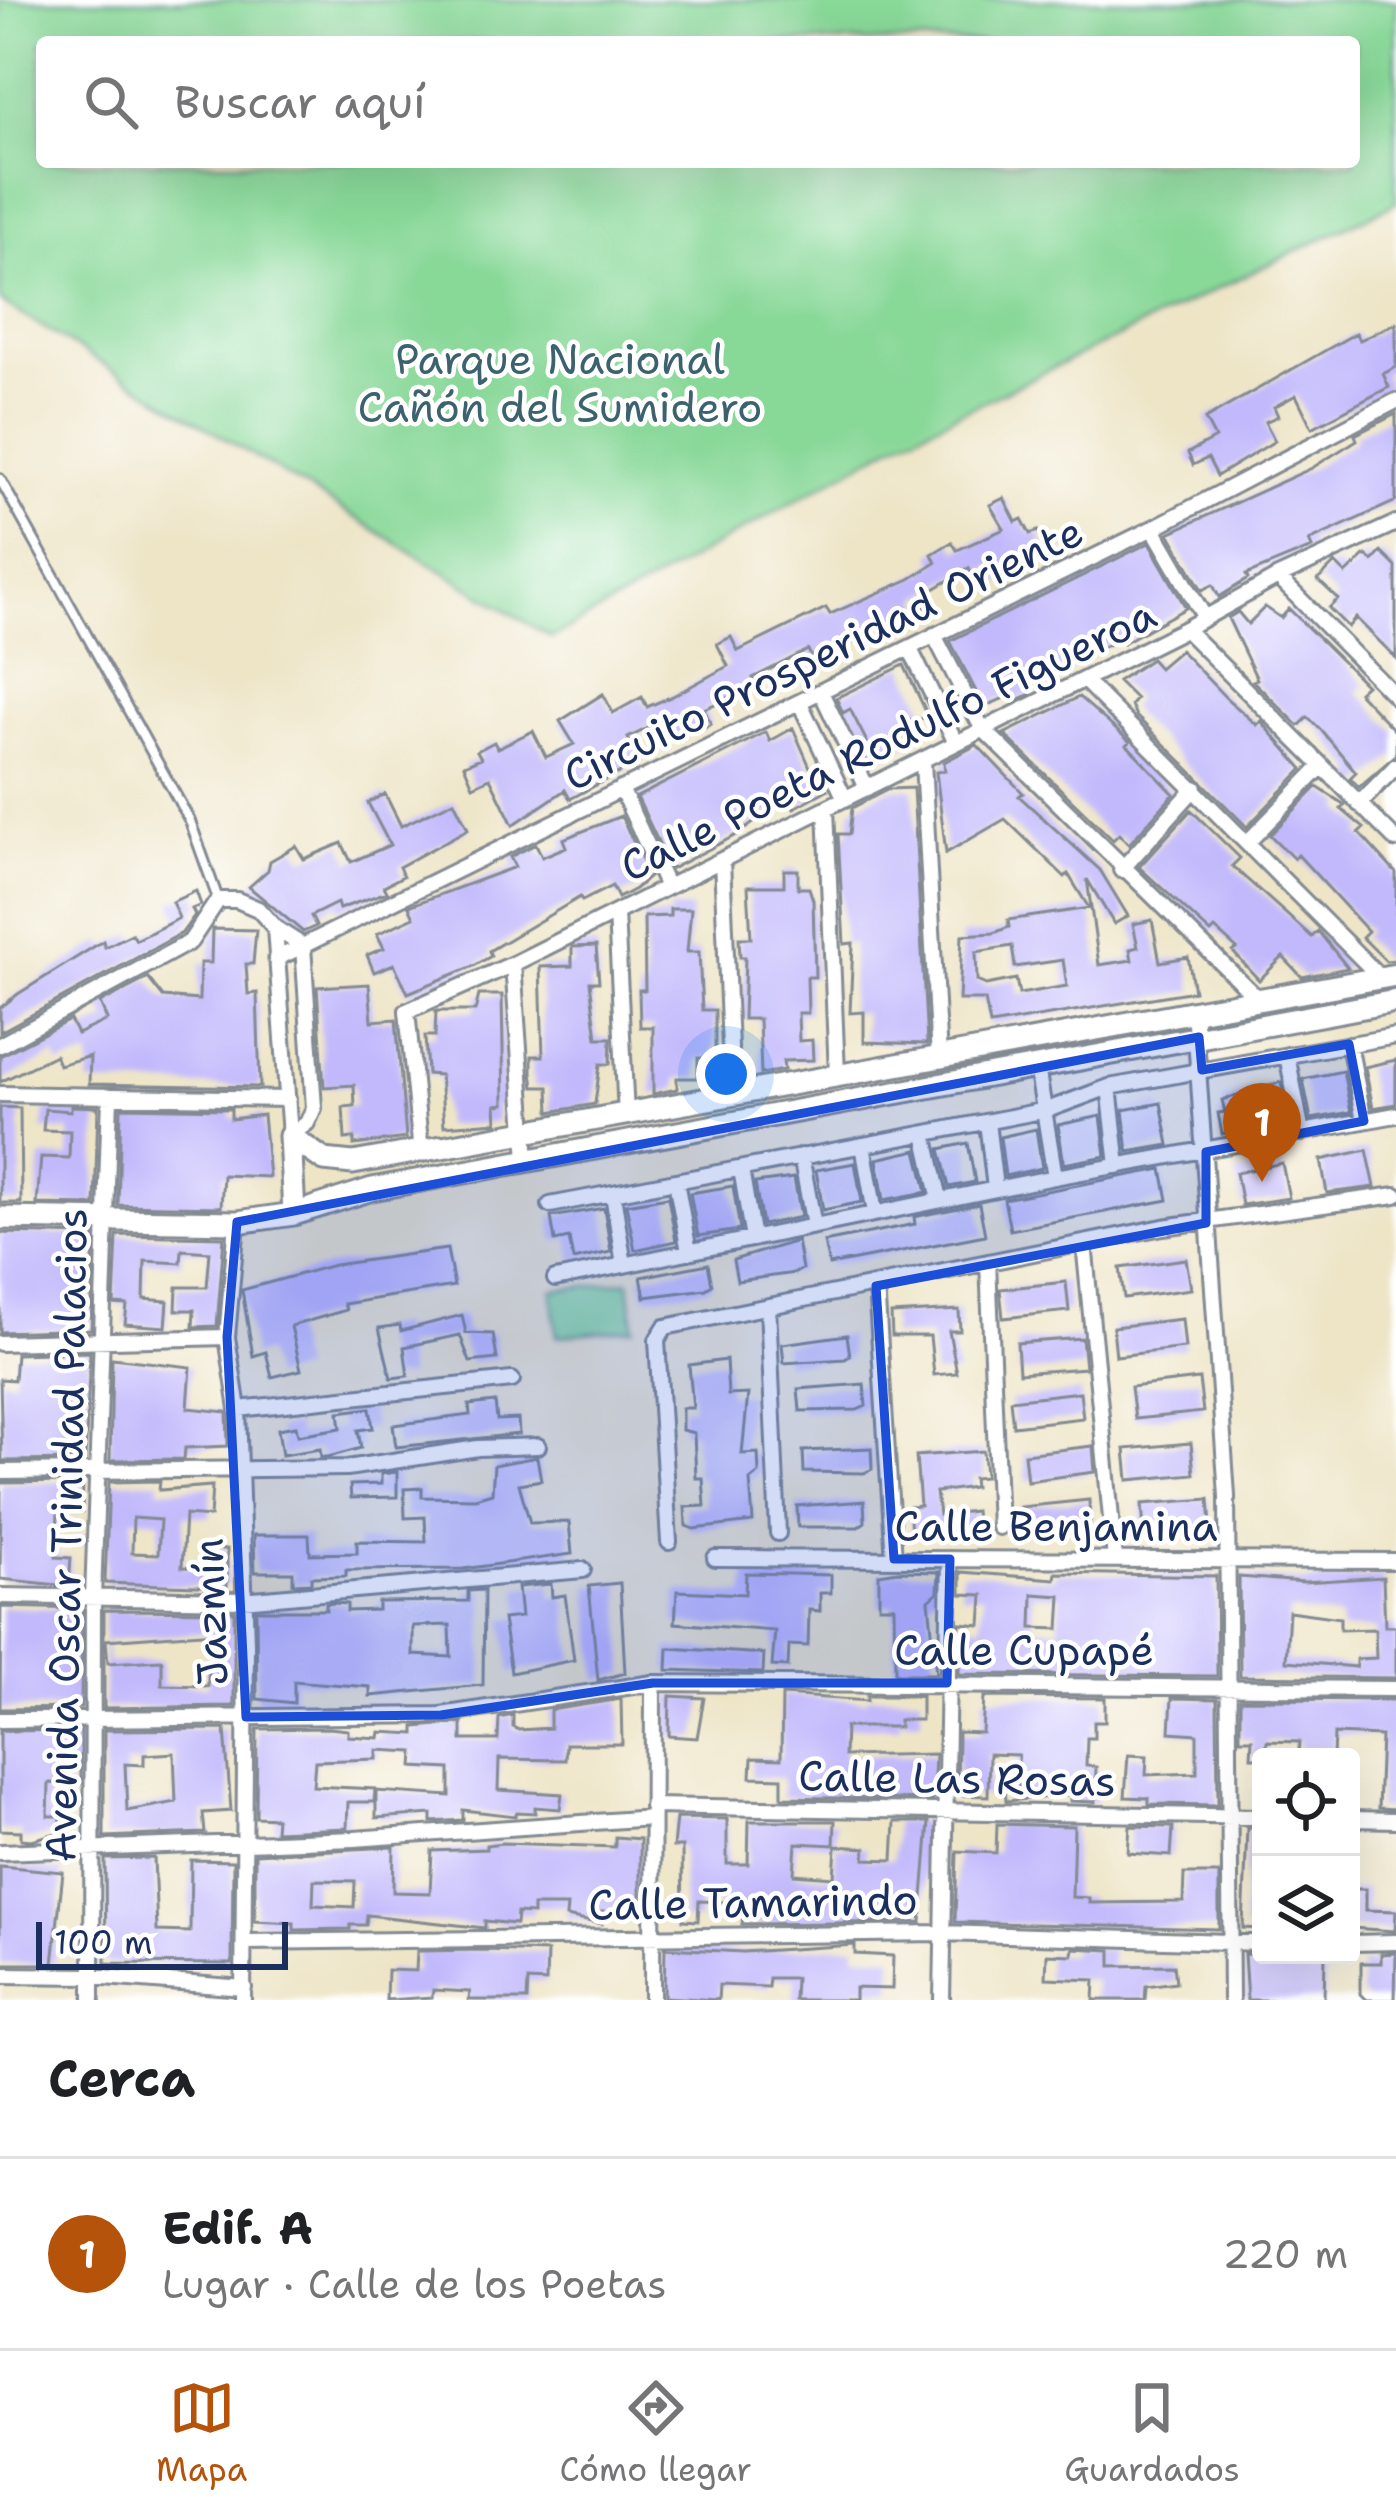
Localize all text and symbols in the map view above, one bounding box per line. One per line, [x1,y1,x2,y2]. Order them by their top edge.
search box [36,36,1360,168]
icon: search [78,69,144,135]
text: Buscar aquí [174,72,426,132]
park label: Parque Nacional Cañón del Sumidero [358,331,762,435]
street label: Circuito Prosperidad Oriente [554,503,1092,803]
street label: Calle Poeta Rodulfo Figueroa [611,586,1165,894]
your location [696,1044,756,1104]
pin: 1 [1223,1083,1301,1182]
street label: Avenida Oscar Trinidad Palacios [32,1207,100,1863]
street label: Calle Benjamina [894,1498,1218,1554]
street label: Jazmín [179,1537,241,1687]
street label: Calle Cupapé [894,1622,1154,1678]
street label: Calle Las Rosas [798,1747,1116,1809]
map controls [1252,1748,1360,1964]
button: locate [1252,1748,1360,1856]
button: layers [1252,1856,1360,1964]
street label: Calle Tamarindo [588,1871,918,1933]
scale bar [36,1916,288,1969]
text: 100 m [54,1920,153,1965]
text: Cerca [48,2044,195,2112]
text: Edif. A [162,2198,313,2258]
text: 1 [78,2228,96,2280]
text: 220 m [1222,2228,1348,2280]
text: Lugar · Calle de los Poetas [162,2258,666,2310]
tab: Mapa [156,2375,247,2492]
tab: Cómo llegar [560,2375,752,2492]
tab: Guardados [1064,2375,1240,2492]

